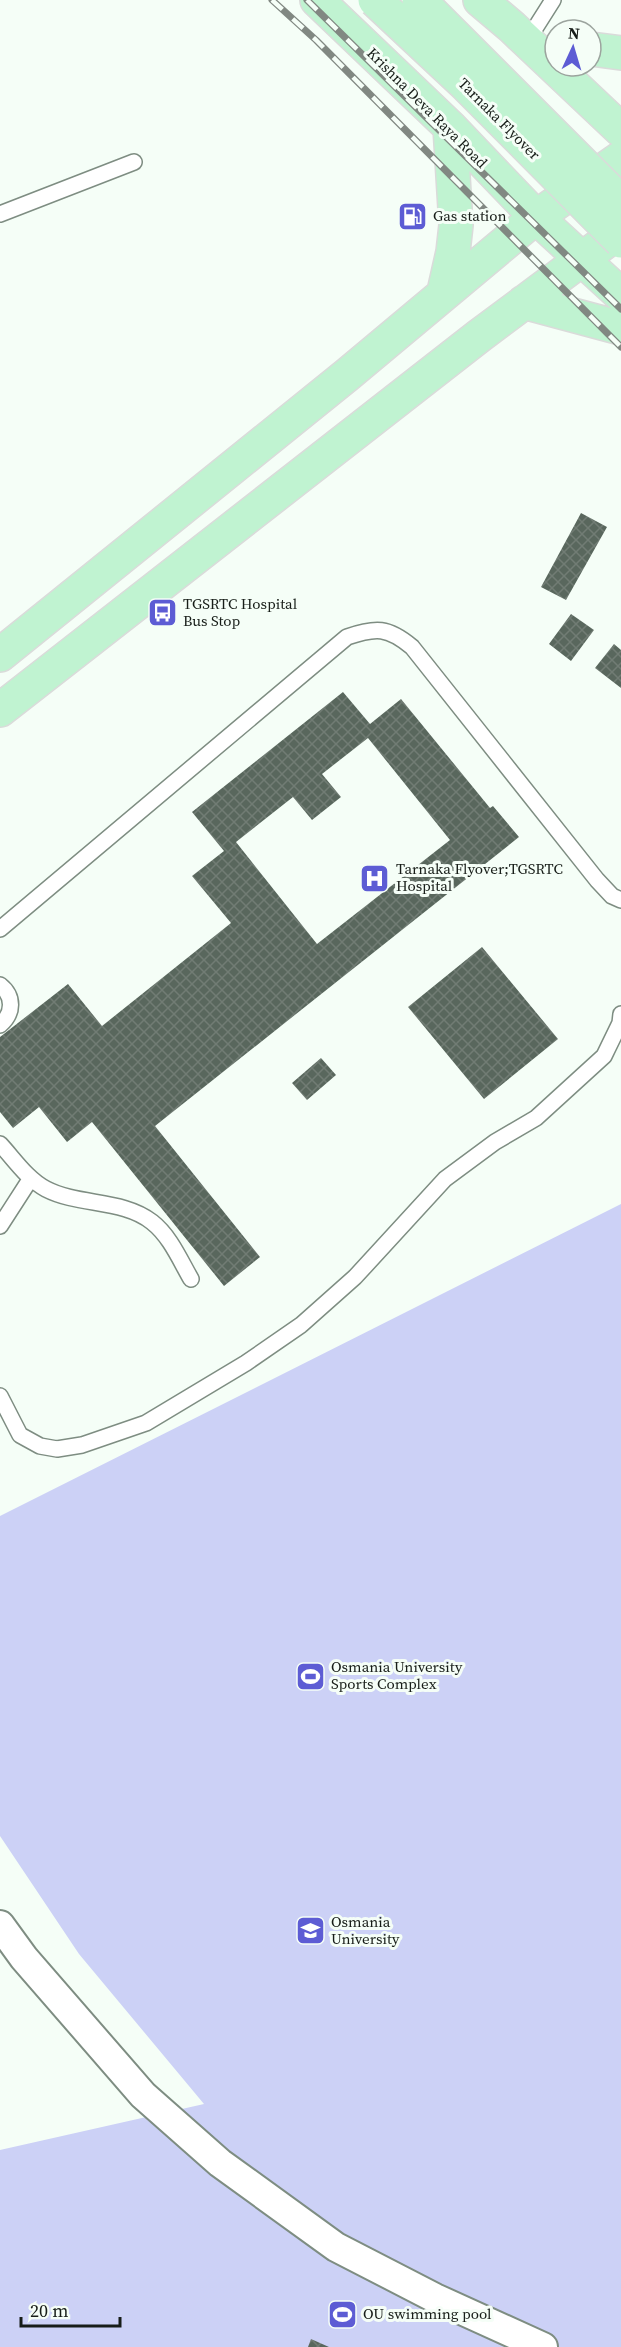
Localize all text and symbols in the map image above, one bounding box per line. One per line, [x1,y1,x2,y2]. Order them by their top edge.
north arrow [543,18,603,78]
text: N [567,22,581,44]
street label: Krishna Deva Raya Road [362,43,493,173]
street label: Tarnaka Flyover [454,73,546,165]
fuel station icon: Gas station [396,200,428,232]
place label: Gas station [433,205,507,226]
place label: TGSRTC Hospital Bus Stop [183,593,298,631]
bus stop icon: TGSRTC Hospital Bus Stop [146,597,178,629]
place label: Tarnaka Flyover;TGSRTC Hospital [396,858,563,896]
hospital icon: Tarnaka Flyover;TGSRTC Hospital [359,862,391,894]
place label: Osmania University Sports Complex [331,1656,463,1694]
sports icon: Osmania University Sports Complex [294,1660,326,1692]
place label: Osmania University [331,1911,400,1949]
school or university icon: Osmania University [294,1915,326,1947]
scale bar [21,2290,120,2328]
text: 20 m [30,2298,68,2323]
sports icon: OU swimming pool [326,2298,358,2330]
place label: OU swimming pool [363,2303,492,2324]

